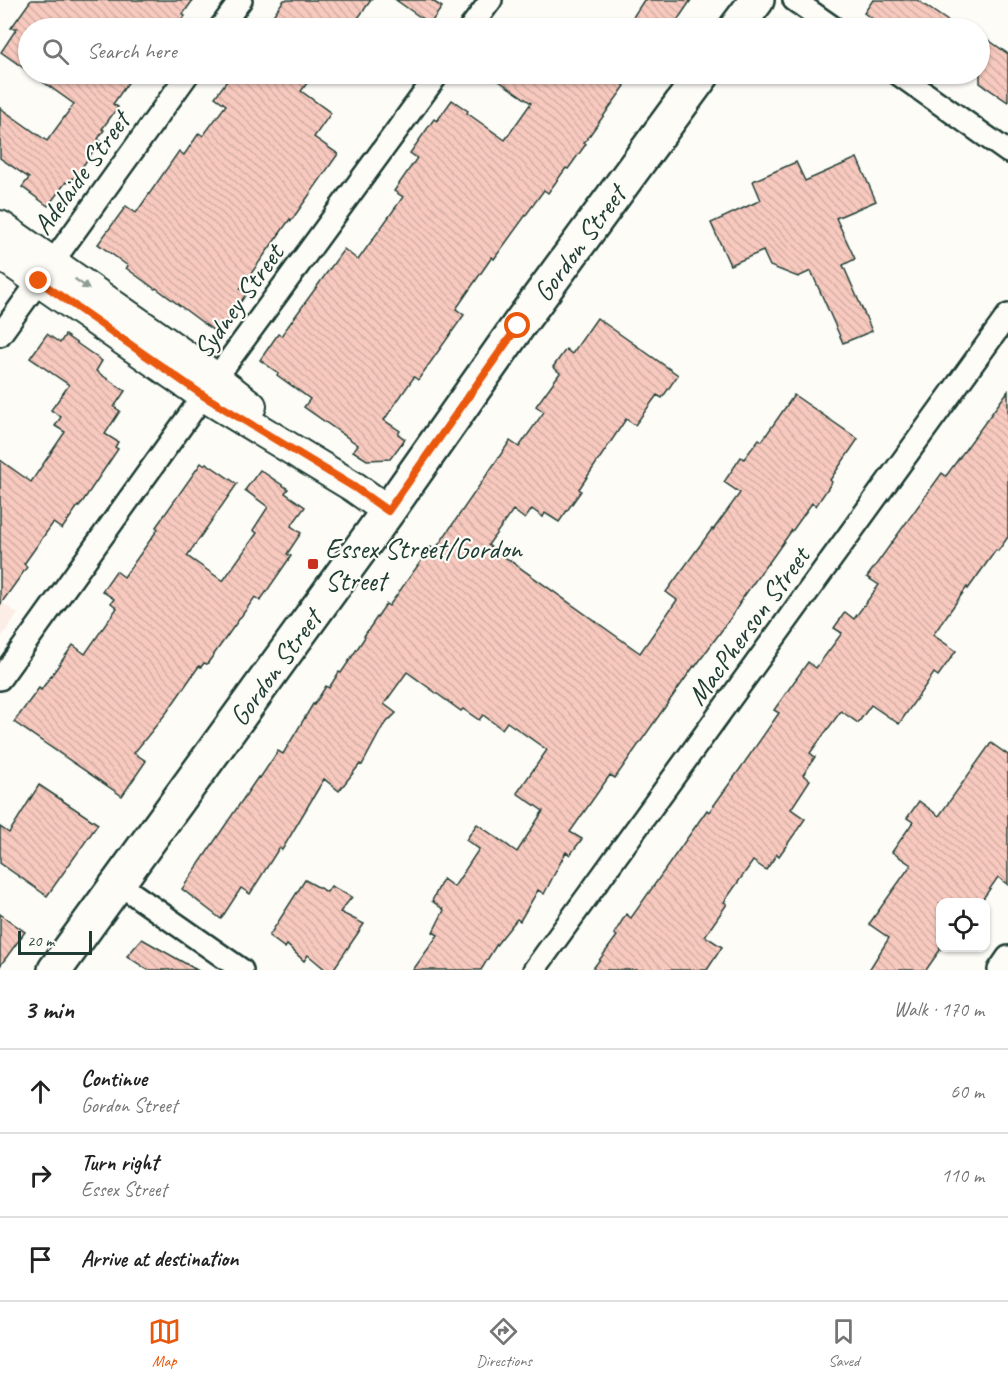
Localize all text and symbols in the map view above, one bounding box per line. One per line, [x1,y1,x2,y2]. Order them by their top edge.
search box [18,18,990,84]
icon: search [39,35,72,68]
text: Search here [87,37,177,65]
street label: Adelaide Street [25,102,139,241]
street label: Gordon Street [525,175,635,308]
street label: Sydney Street [185,235,293,365]
route end [25,267,51,293]
one-way arrow [74,278,90,290]
route start [504,312,530,338]
place label: Essex Street/Gordon Street [325,531,523,598]
street label: MacPherson Street [679,538,819,712]
marker: Essex Street/Gordon Street [306,557,320,571]
street label: Gordon Street [221,599,331,732]
map controls [936,898,990,952]
button: locate [936,898,990,952]
scale bar [18,928,92,956]
text: 20 m [27,931,54,951]
text: 3 min [24,993,74,1026]
text: Walk · 170 m [894,997,984,1022]
text: Continue [81,1065,147,1093]
icon: ahead [24,1075,57,1108]
text: 60 m [950,1079,984,1104]
text: Gordon Street [81,1093,177,1118]
text: Turn right [81,1149,158,1177]
icon: right [24,1159,57,1192]
text: 110 m [941,1163,984,1188]
text: Essex Street [81,1177,167,1202]
icon: arrive [24,1243,57,1276]
text: Arrive at destination [81,1245,238,1273]
tab: Map [148,1315,181,1371]
tab: Directions [476,1315,532,1371]
tab: Saved [827,1315,860,1371]

